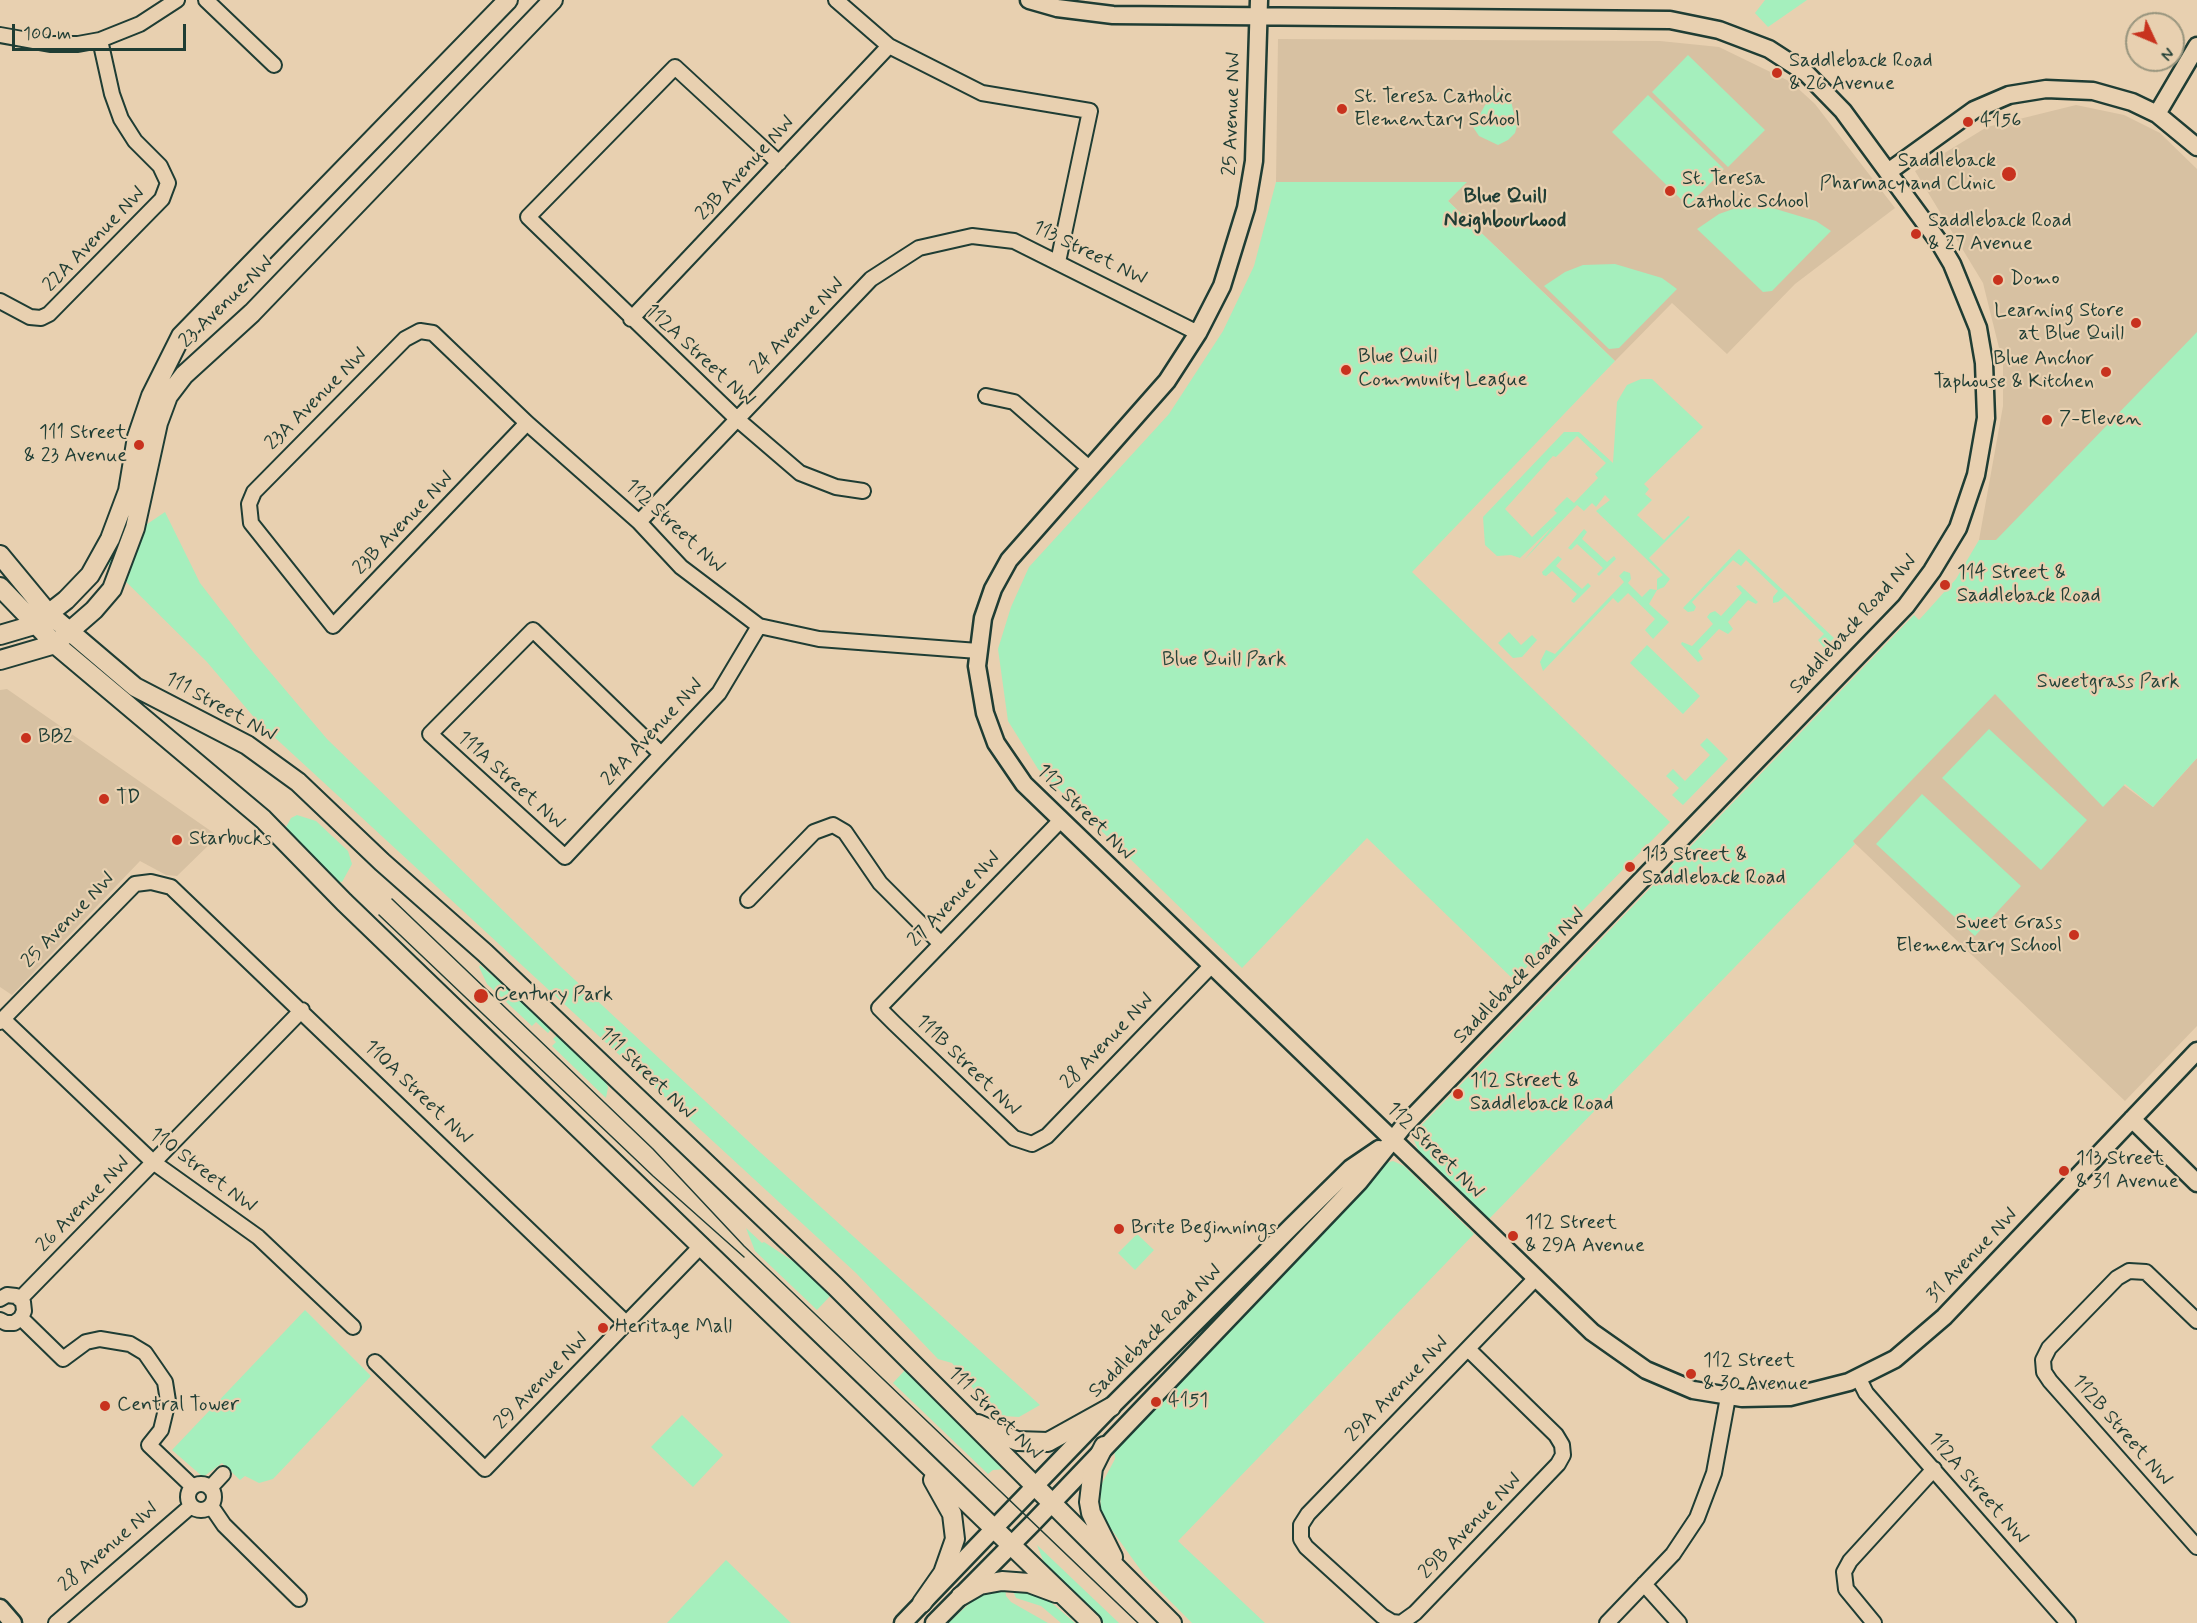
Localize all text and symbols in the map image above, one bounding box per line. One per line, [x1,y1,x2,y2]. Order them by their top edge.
scale bar [15,12,189,50]
north arrow [2125,12,2185,72]
text: 100 m [23,22,71,46]
text: N [2156,42,2178,65]
place label: Saddleback Road & 26 Avenue [1789,50,1933,97]
street label: 25 Avenue NW [1219,52,1247,176]
marker: Saddleback Road & 26 Avenue [1770,66,1784,80]
place label: St. Teresa Catholic Elementary School [1354,86,1520,133]
marker: St. Teresa Catholic Elementary School [1335,102,1349,116]
place label: 4156 [1980,110,2022,134]
street label: 23B Avenue NW [691,112,801,226]
marker: 4156 [1961,115,1975,129]
place label: Saddleback Pharmacy and Clinic [1820,150,1996,197]
marker: Saddleback Pharmacy and Clinic [2000,165,2018,183]
place label: St. Teresa Catholic School [1682,168,1809,215]
street label: 22A Avenue NW [39,182,151,298]
marker: St. Teresa Catholic School [1663,184,1677,198]
district label: Blue Quill Neighbourhood [1444,185,1566,235]
place label: Saddleback Road & 27 Avenue [1928,210,2072,257]
street label: 113 Street NW [1028,216,1150,292]
marker: Saddleback Road & 27 Avenue [1909,227,1923,241]
street label: 23 Avenue NW [175,252,279,354]
place label: Domo [2010,268,2060,292]
marker: Domo [1991,273,2005,287]
street label: 24 Avenue NW [746,274,850,380]
street label: 112A Street NW [639,299,759,413]
place label: Learning Store at Blue Quill [1994,300,2124,347]
marker: Learning Store at Blue Quill [2129,316,2143,330]
street label: 23A Avenue NW [261,344,373,456]
place label: Blue Quill Community League [1358,346,1527,393]
place label: Blue Anchor Taphouse & Kitchen [1934,348,2094,395]
marker: Blue Quill Community League [1339,363,1353,377]
marker: Blue Anchor Taphouse & Kitchen [2099,365,2113,379]
place label: 7-Eleven [2059,408,2141,432]
marker: 7-Eleven [2040,413,2054,427]
place label: 111 Street & 23 Avenue [24,422,127,469]
marker: 111 Street & 23 Avenue [132,438,146,452]
street label: 23B Avenue NW [349,467,459,581]
street label: 112 Street NW [619,475,729,579]
street label: Saddleback Road NW [1785,550,1923,700]
place label: 114 Street & Saddleback Road [1957,562,2101,609]
marker: 114 Street & Saddleback Road [1938,578,1952,592]
park label: Blue Quill Park [1162,649,1286,673]
street label: 111 Street NW [160,668,280,748]
park label: Sweetgrass Park [2037,671,2179,695]
street label: 24A Avenue NW [597,674,709,792]
place label: BB2 [38,726,73,750]
street label: 111A Street NW [451,726,569,836]
marker: BB2 [19,731,33,745]
street label: 112 Street NW [1030,759,1138,867]
place label: TD [116,787,141,811]
marker: TD [97,792,111,806]
place label: Starbucks [189,828,271,852]
marker: Starbucks [170,833,184,847]
place label: 113 Street & Saddleback Road [1642,844,1786,891]
street label: 27 Avenue NW [904,847,1006,953]
marker: 113 Street & Saddleback Road [1623,860,1637,874]
street label: 25 Avenue NW [17,868,121,974]
street label: Saddleback Road NW [1449,904,1591,1050]
place label: Sweet Grass Elementary School [1896,912,2062,959]
marker: Sweet Grass Elementary School [2067,928,2081,942]
place label: Century Park [494,984,613,1008]
marker: Century Park [472,987,490,1005]
street label: 28 Avenue NW [1056,989,1160,1095]
street label: 111B Street NW [910,1010,1024,1122]
street label: 111 Street NW [593,1023,699,1125]
street label: 110A Street NW [358,1036,476,1150]
place label: 112 Street & Saddleback Road [1470,1070,1614,1117]
marker: 112 Street & Saddleback Road [1451,1087,1465,1101]
street label: 112 Street NW [1380,1097,1488,1205]
street label: 110 Street NW [144,1123,260,1219]
place label: 113 Street & 31 Avenue [2076,1148,2179,1195]
street label: 26 Avenue NW [32,1152,136,1258]
marker: 113 Street & 31 Avenue [2057,1164,2071,1178]
street label: 31 Avenue NW [1922,1204,2024,1308]
place label: 112 Street & 29A Avenue [1525,1212,1645,1259]
place label: Brite Beginnings [1131,1217,1276,1241]
marker: Brite Beginnings [1112,1222,1126,1236]
marker: 112 Street & 29A Avenue [1506,1229,1520,1243]
street label: Saddleback Road NW [1084,1260,1228,1404]
place label: Heritage Mall [615,1316,732,1340]
marker: Heritage Mall [596,1321,610,1335]
street label: 29 Avenue NW [490,1329,594,1435]
street label: 29A Avenue NW [1341,1332,1455,1448]
place label: 112 Street & 30 Avenue [1703,1350,1808,1397]
street label: 111 Street NW [942,1362,1046,1466]
marker: 112 Street & 30 Avenue [1684,1367,1698,1381]
street label: 112B Street NW [2066,1370,2176,1492]
place label: 4151 [1168,1390,1208,1414]
place label: Central Tower [117,1394,239,1418]
marker: 4151 [1149,1395,1163,1409]
marker: Central Tower [98,1399,112,1413]
street label: 112A Street NW [1922,1428,2032,1550]
street label: 29B Avenue NW [1415,1469,1527,1585]
street label: 28 Avenue NW [54,1498,164,1598]

